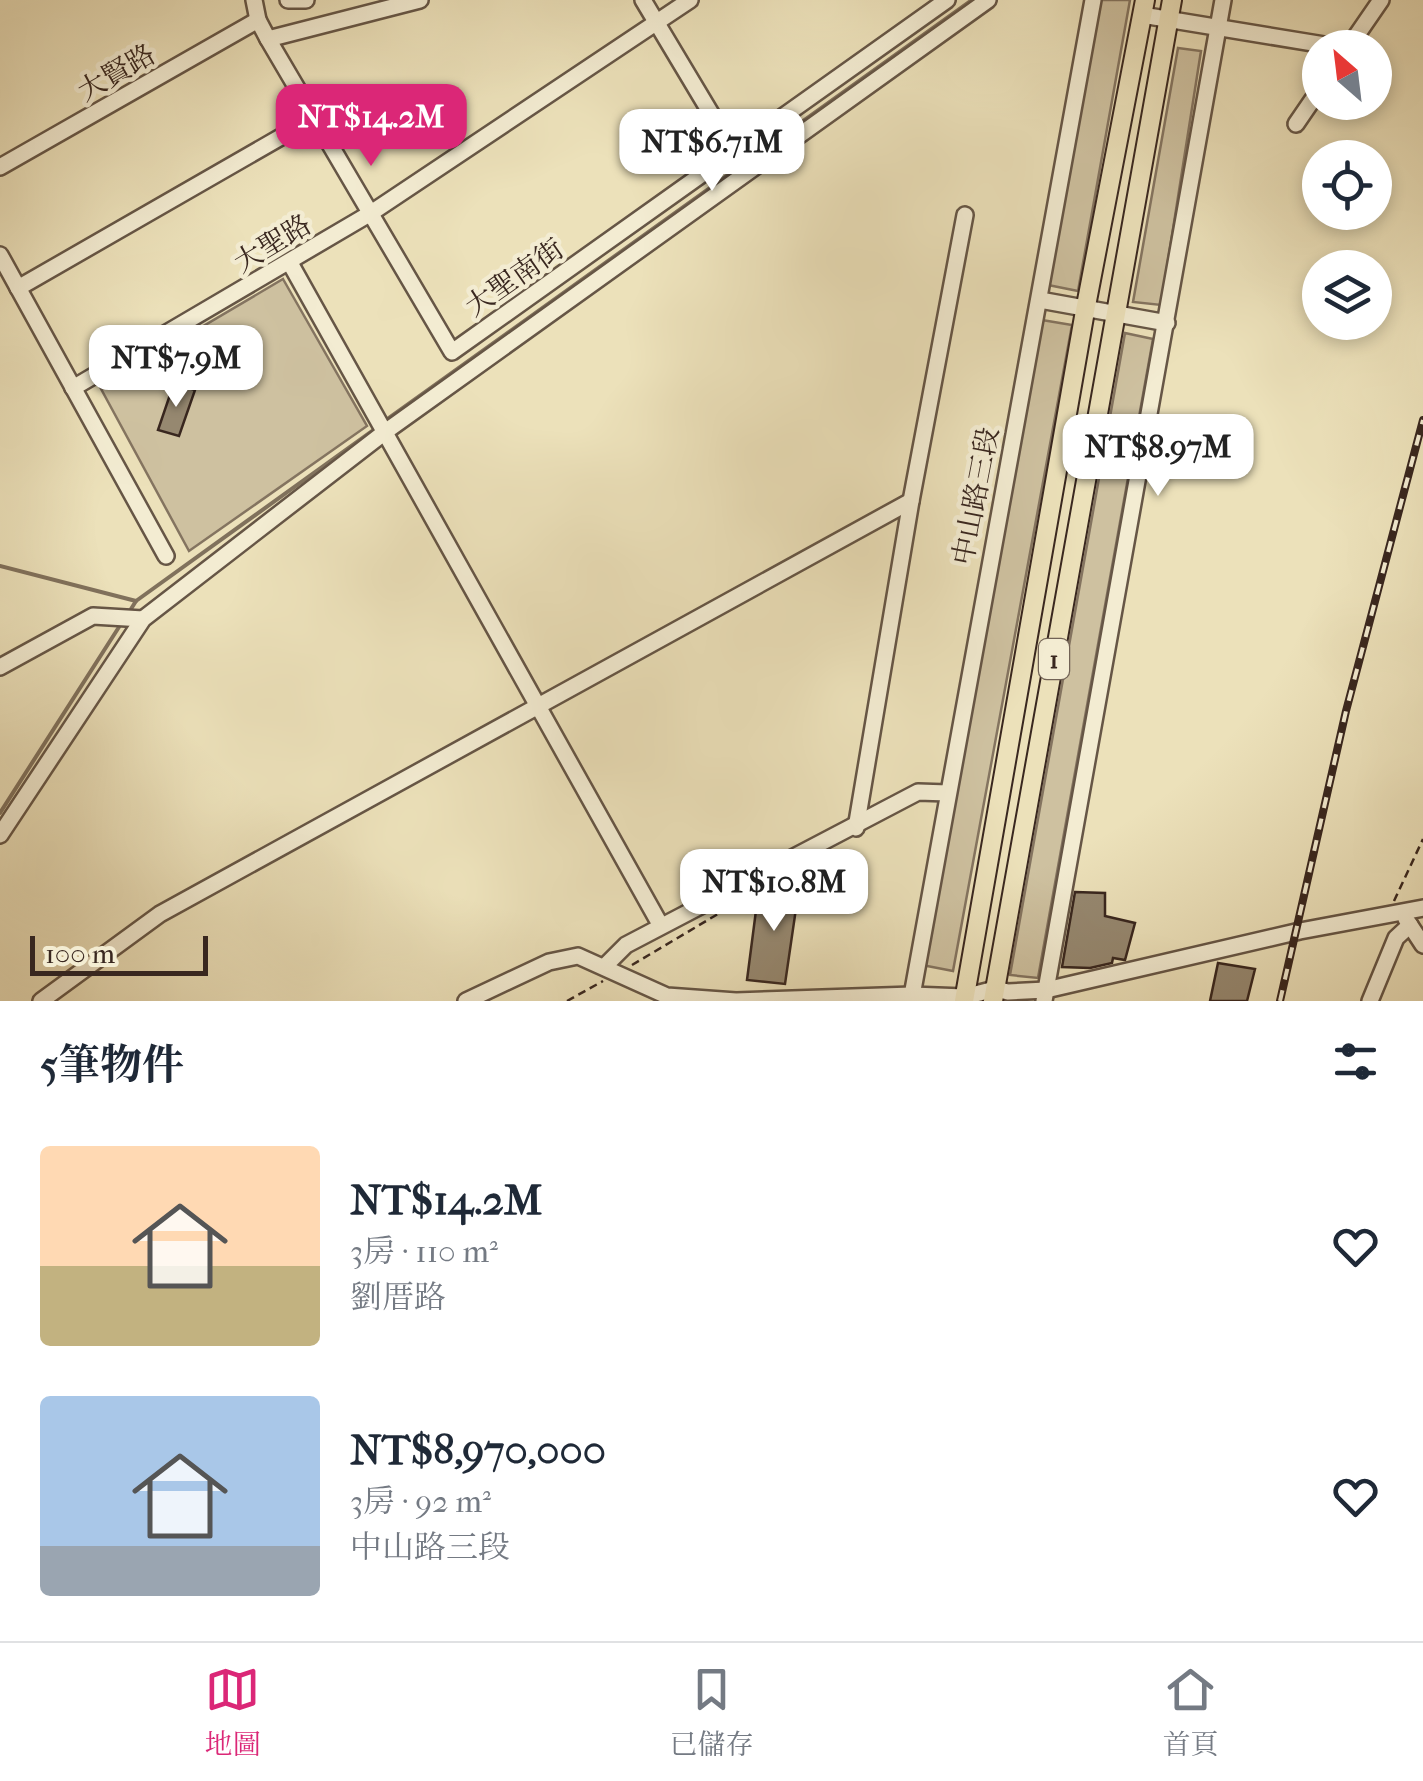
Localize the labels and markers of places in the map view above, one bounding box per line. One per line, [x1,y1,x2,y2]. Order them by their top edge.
pin: NT$14.2M [268,84,474,169]
pin: NT$6.71M [609,109,815,194]
pin: NT$7.9M [84,325,268,410]
pin: NT$8.97M [1055,414,1261,499]
pin: NT$10.8M [671,849,877,934]

